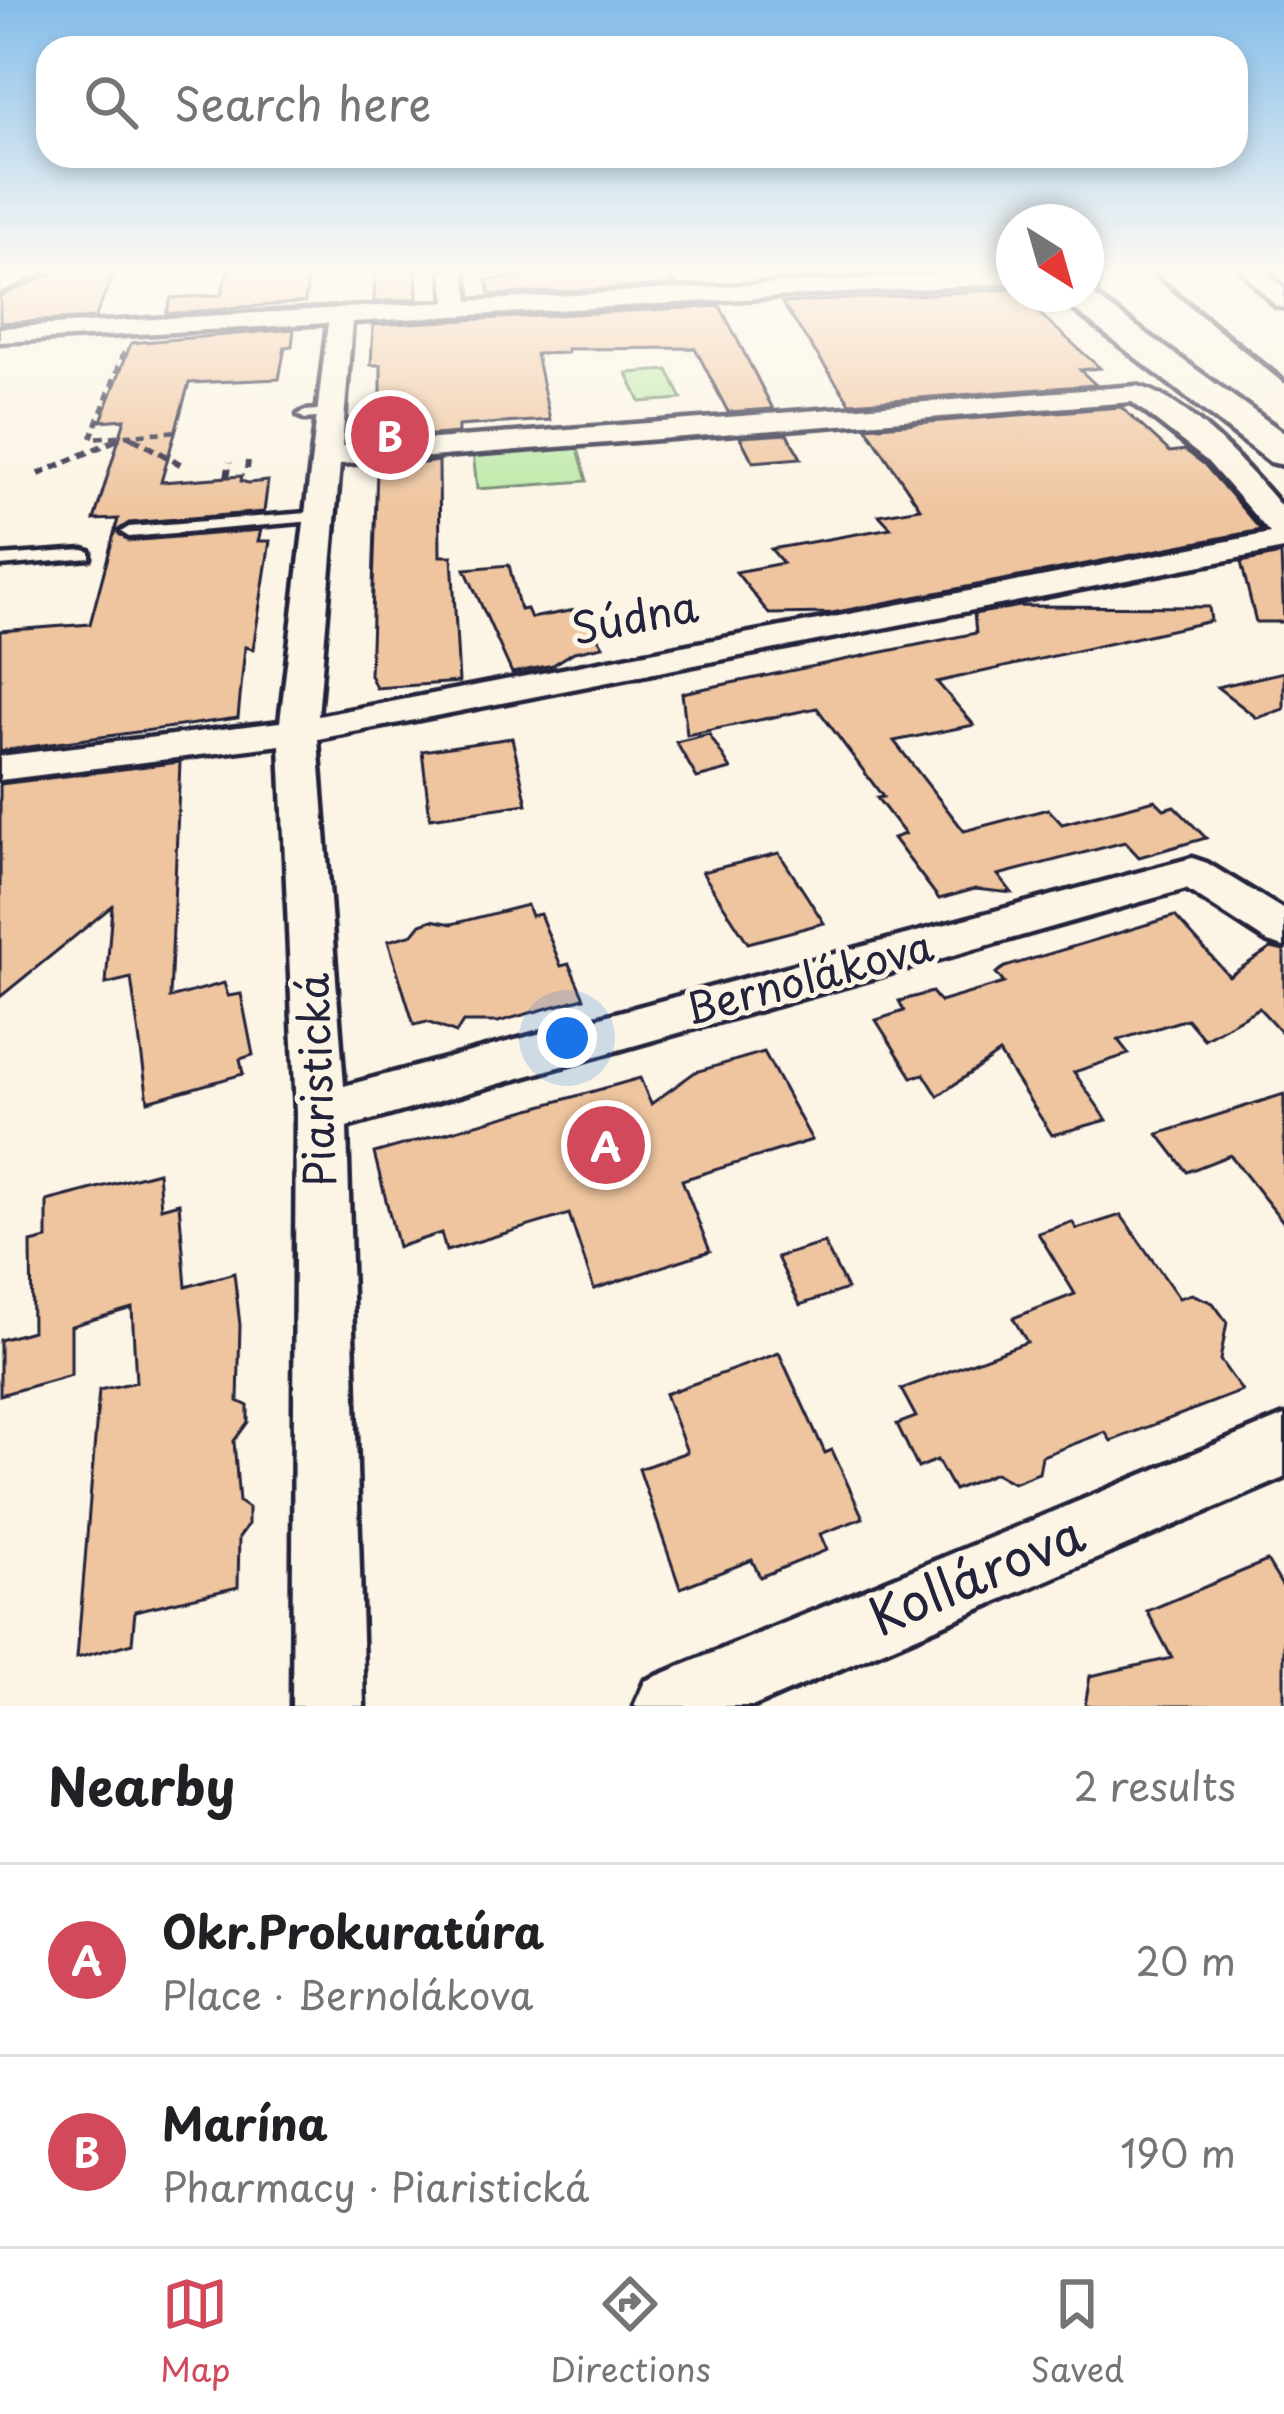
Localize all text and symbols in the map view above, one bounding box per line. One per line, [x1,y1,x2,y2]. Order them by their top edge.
search box [36,36,1248,168]
text: Search here [174,68,431,136]
icon: search [78,69,144,135]
north arrow [996,204,1104,312]
pin: B [351,390,429,480]
street label: Súdna [566,572,704,659]
street label: Bernolákova [677,912,940,1039]
street label: Piaristická [279,972,350,1188]
your location [537,1008,597,1068]
pin: A [567,1100,645,1190]
street label: Kollárova [856,1493,1096,1653]
text: Nearby [48,1746,235,1823]
text: 2 results [1074,1755,1236,1814]
text: Okr.Prokuratúra [162,1896,544,1964]
text: A [72,1930,102,1989]
text: 20 m [1135,1930,1236,1989]
text: Place · Bernolákova [162,1964,533,2023]
text: Marína [162,2088,328,2156]
text: B [74,2122,100,2181]
text: 190 m [1120,2122,1236,2181]
text: Pharmacy · Piaristická [162,2156,589,2215]
tab: Map [160,2271,230,2393]
tab: Directions [550,2271,711,2393]
tab: Saved [1030,2271,1124,2393]

